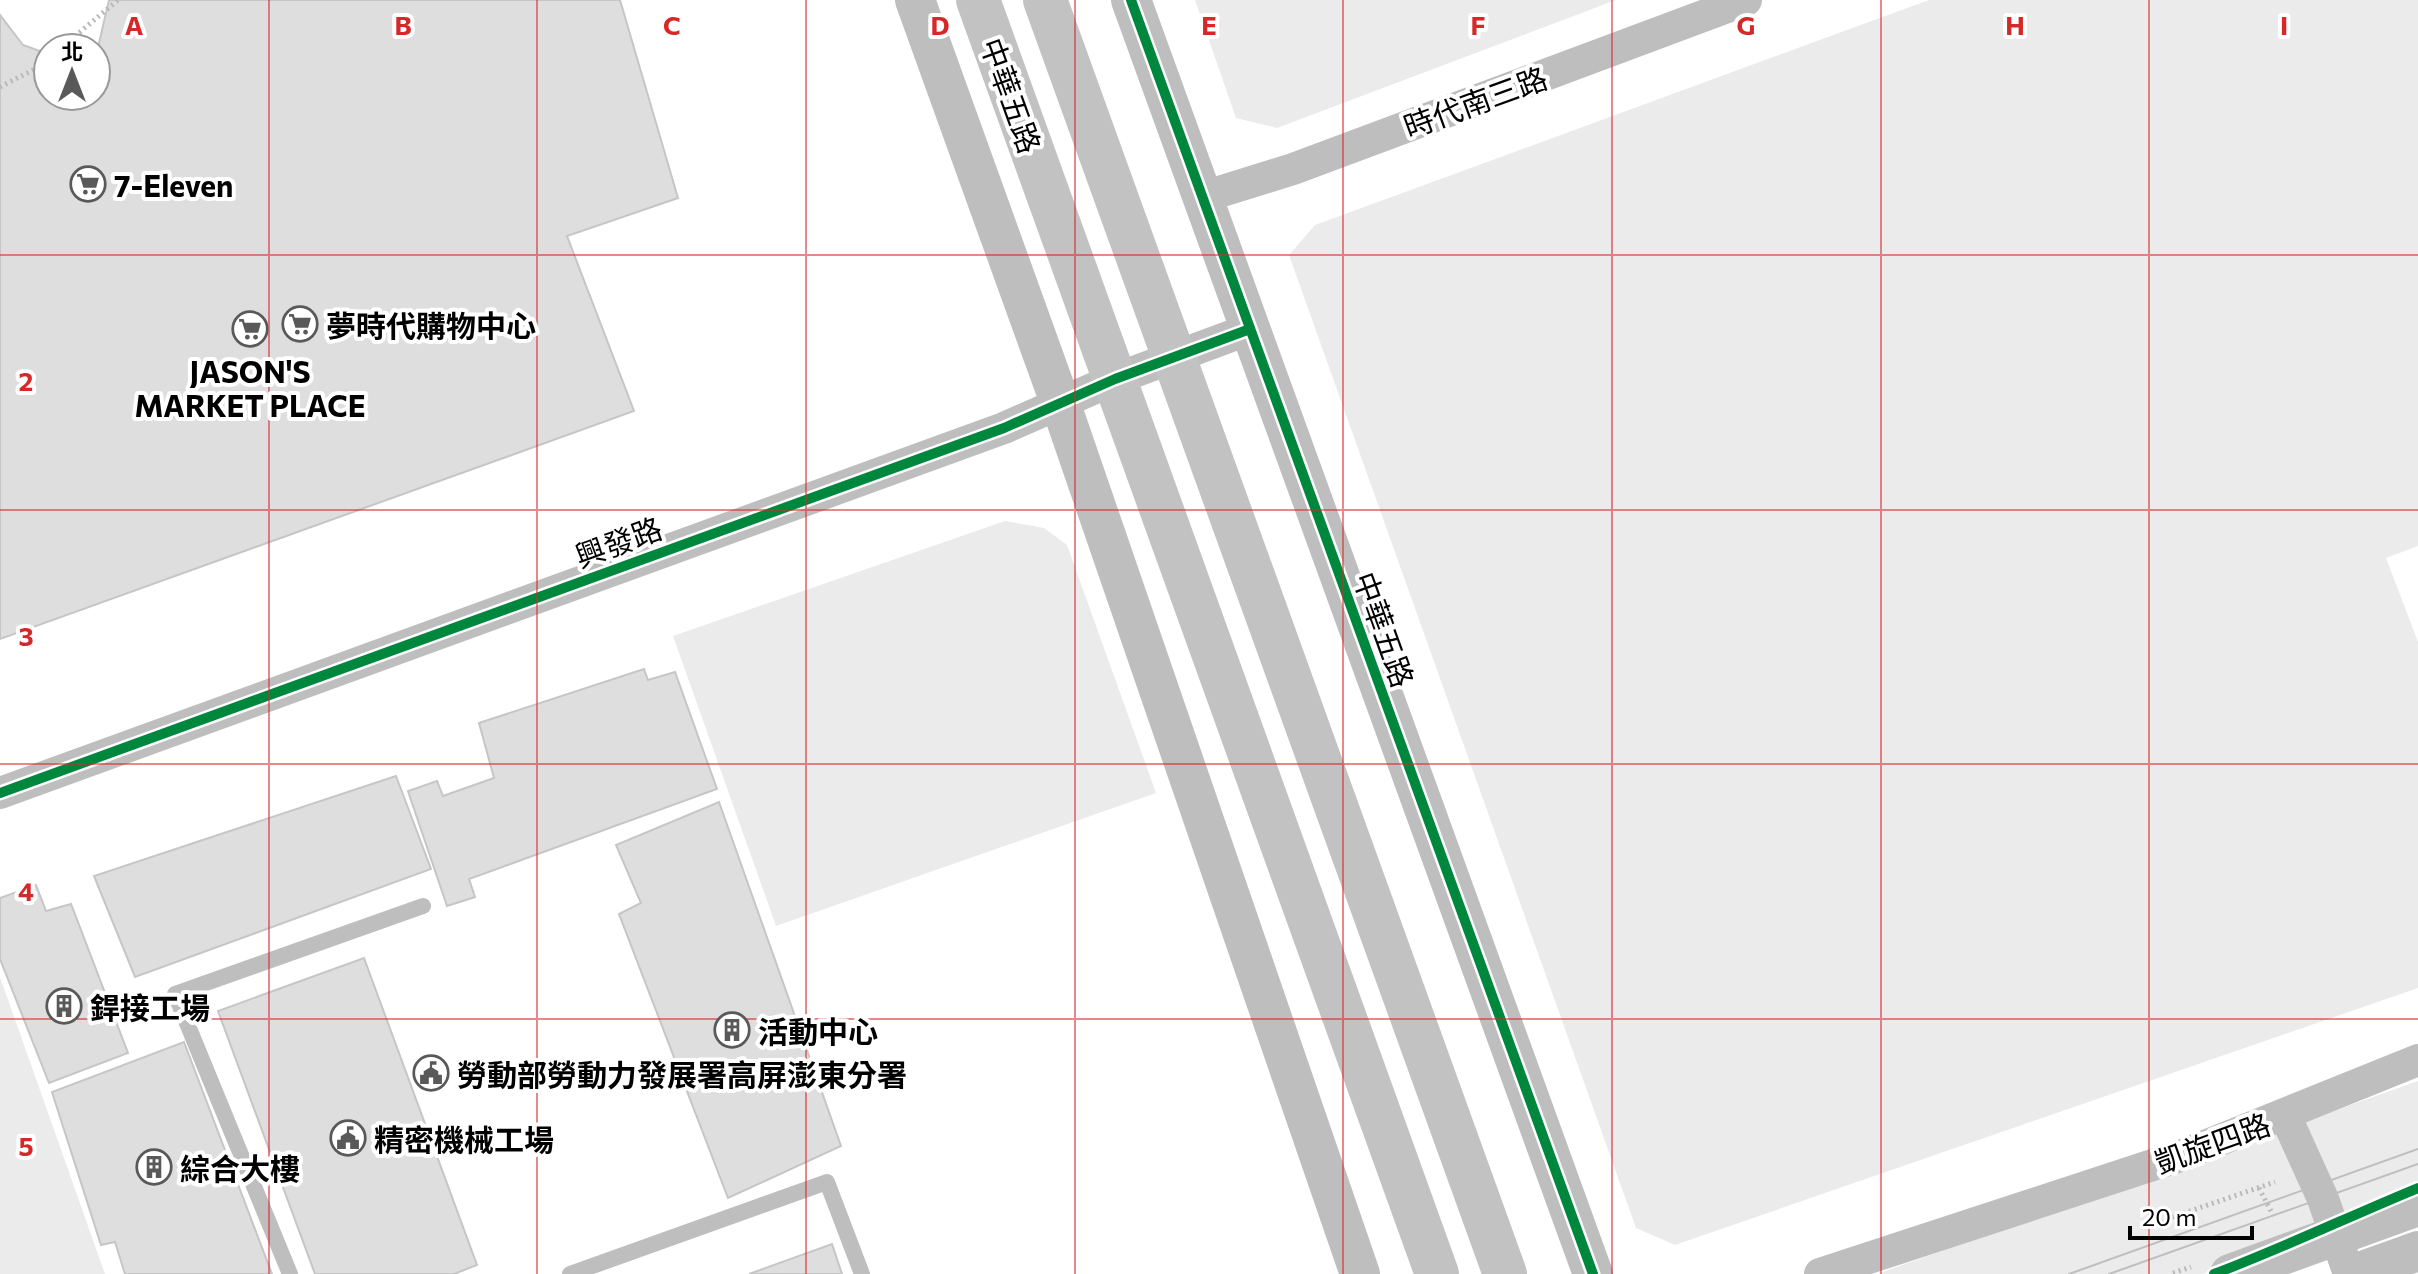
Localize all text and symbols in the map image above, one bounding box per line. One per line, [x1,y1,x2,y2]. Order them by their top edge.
text: A [125,9,144,40]
text: B [394,9,412,40]
text: C [663,9,681,40]
text: D [930,9,950,40]
text: E [1201,9,1217,40]
text: F [1470,9,1486,40]
text: G [1737,9,1755,40]
text: H [2005,9,2025,40]
text: I [2280,9,2288,40]
north arrow [32,32,112,112]
street label: 中華五路 [974,32,1050,158]
text: 北 [61,38,83,65]
street label: 時代南三路 [1398,58,1552,144]
supermarket icon: 7-Eleven [69,165,107,203]
place label: 7-Eleven [114,166,233,203]
supermarket icon: 夢時代購物中心 [281,305,319,343]
place label: 夢時代購物中心 [326,306,536,343]
supermarket icon: JASON'S MARKET PLACE [231,310,269,348]
place label: JASON'S MARKET PLACE [134,352,366,423]
text: 2 [19,365,33,396]
street label: 興發路 [569,508,667,574]
street label: 中華五路 [1347,566,1423,692]
text: 3 [18,620,34,651]
text: 4 [18,875,34,906]
building icon: 銲接工場 [45,987,83,1025]
place label: 銲接工場 [90,988,210,1025]
building icon: 活動中心 [713,1011,751,1049]
place label: 活動中心 [758,1012,878,1049]
public building icon: 勞動部勞動力發展署高屏澎東分署 [412,1054,450,1092]
place label: 勞動部勞動力發展署高屏澎東分署 [457,1055,907,1092]
street label: 凱旋四路 [2149,1104,2275,1180]
public building icon: 精密機械工場 [329,1119,367,1157]
place label: 精密機械工場 [374,1120,554,1157]
text: 5 [18,1130,34,1161]
building icon: 綜合大樓 [135,1148,173,1186]
place label: 綜合大樓 [180,1149,300,1186]
scale bar [2130,1190,2252,1240]
text: 20 m [2142,1202,2196,1231]

